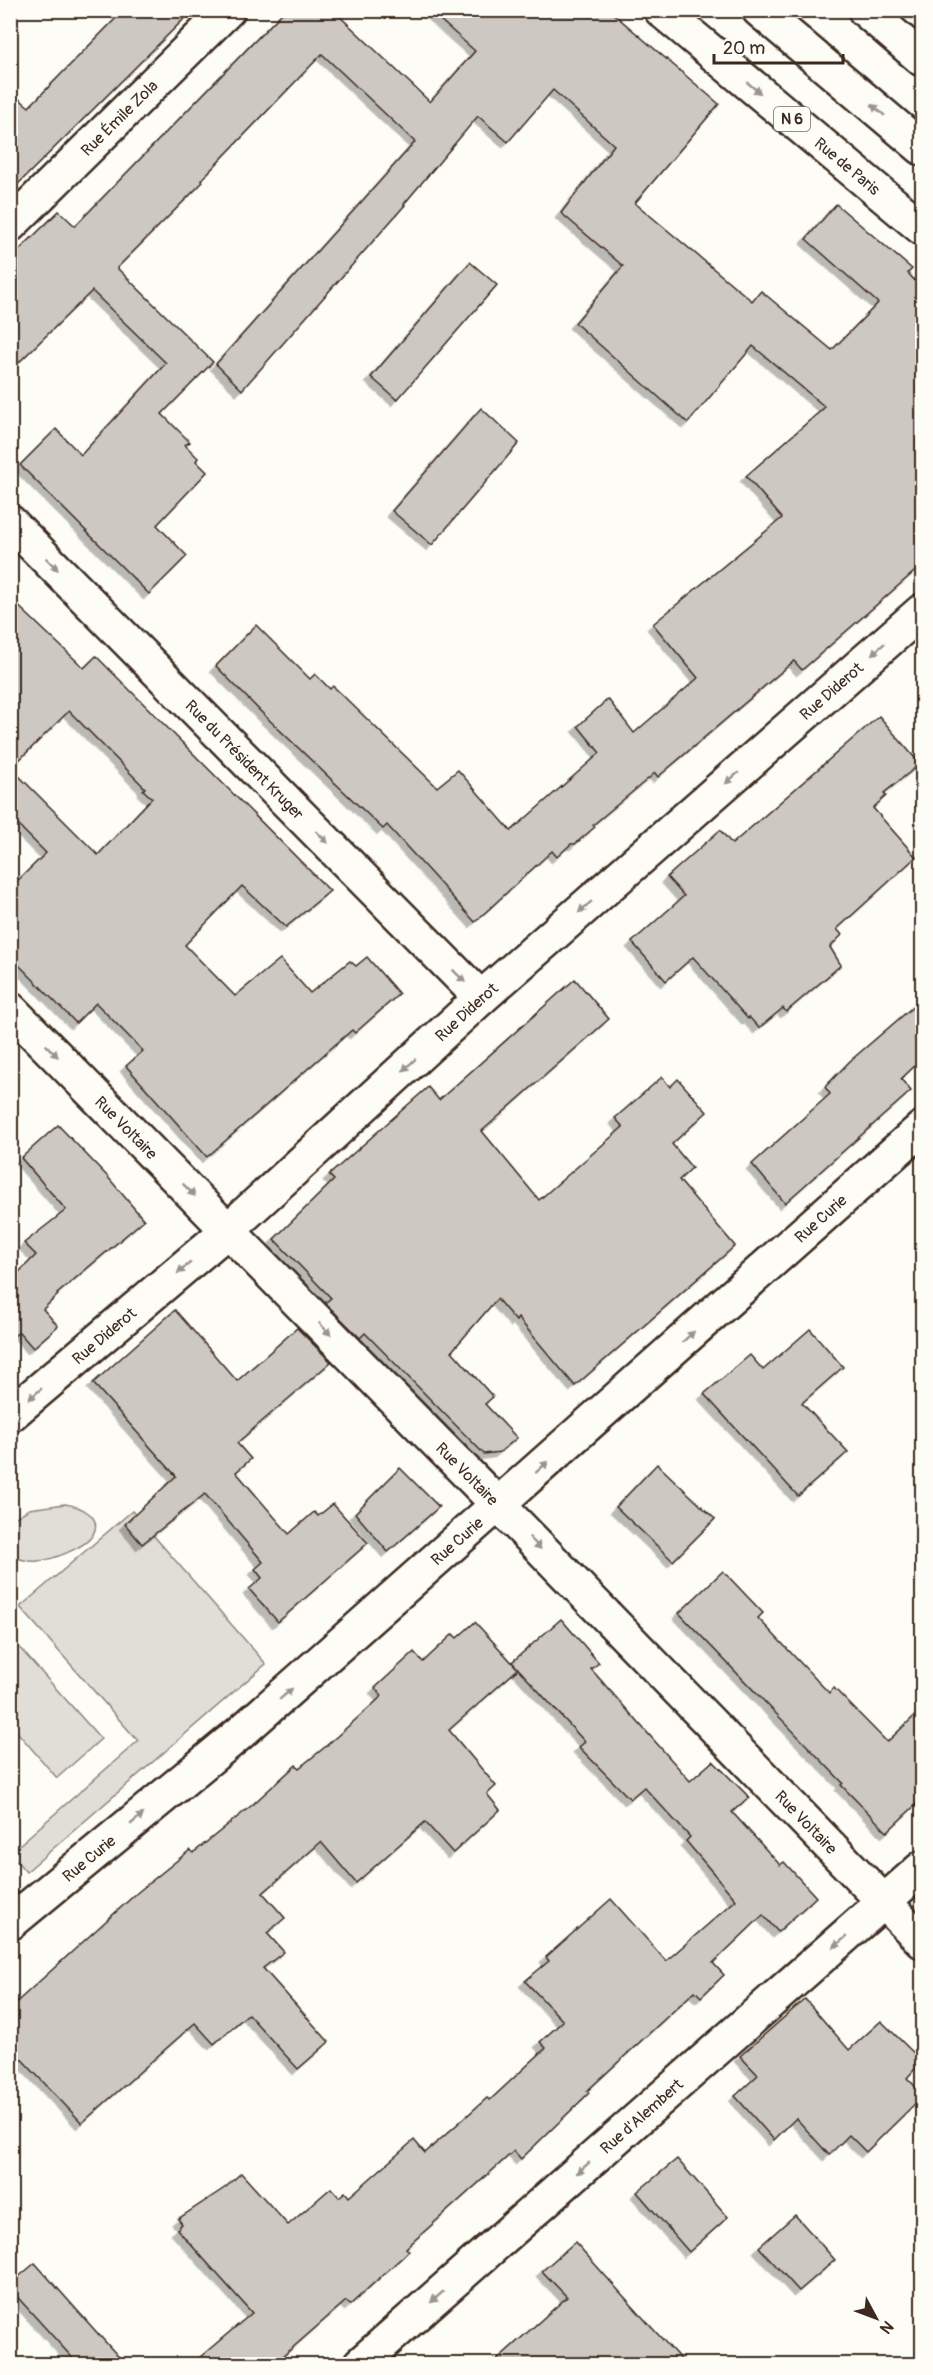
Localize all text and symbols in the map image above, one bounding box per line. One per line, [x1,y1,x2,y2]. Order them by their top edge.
scale bar [714,27,843,65]
text: 20 m [723,37,765,60]
street label: Rue Émile Zola [77,76,162,161]
one-way arrow [746,81,761,94]
one-way arrow [871,104,886,117]
road number: N 6 [774,107,810,131]
street label: Rue de Paris [810,133,884,200]
one-way arrow [44,557,59,571]
one-way arrow [871,642,886,656]
street label: Rue Diderot [796,658,868,725]
street label: Rue du Président Kruger [181,696,308,824]
one-way arrow [725,771,740,784]
one-way arrow [314,829,328,843]
one-way arrow [578,900,593,913]
one-way arrow [452,968,466,983]
street label: Rue Diderot [431,978,503,1046]
one-way arrow [44,1044,59,1058]
one-way arrow [401,1058,416,1072]
street label: Rue Voltaire [90,1092,161,1164]
one-way arrow [181,1182,195,1196]
street label: Rue Curie [791,1191,851,1247]
one-way arrow [177,1261,192,1274]
street label: Rue Diderot [68,1303,141,1369]
one-way arrow [318,1321,332,1335]
one-way arrow [680,1331,695,1344]
one-way arrow [28,1387,43,1400]
street label: Rue Voltaire [431,1439,502,1510]
one-way arrow [534,1461,549,1474]
street label: Rue Curie [427,1513,488,1570]
one-way arrow [528,1535,542,1549]
one-way arrow [278,1687,294,1700]
street label: Rue Voltaire [770,1787,841,1859]
one-way arrow [129,1813,144,1826]
street label: Rue Curie [59,1831,120,1887]
one-way arrow [833,1935,848,1948]
street label: Rue d'Alembert [596,2074,688,2158]
one-way arrow [576,2161,591,2175]
north arrow [846,2288,906,2348]
one-way arrow [430,2290,445,2303]
text: N [875,2317,898,2338]

